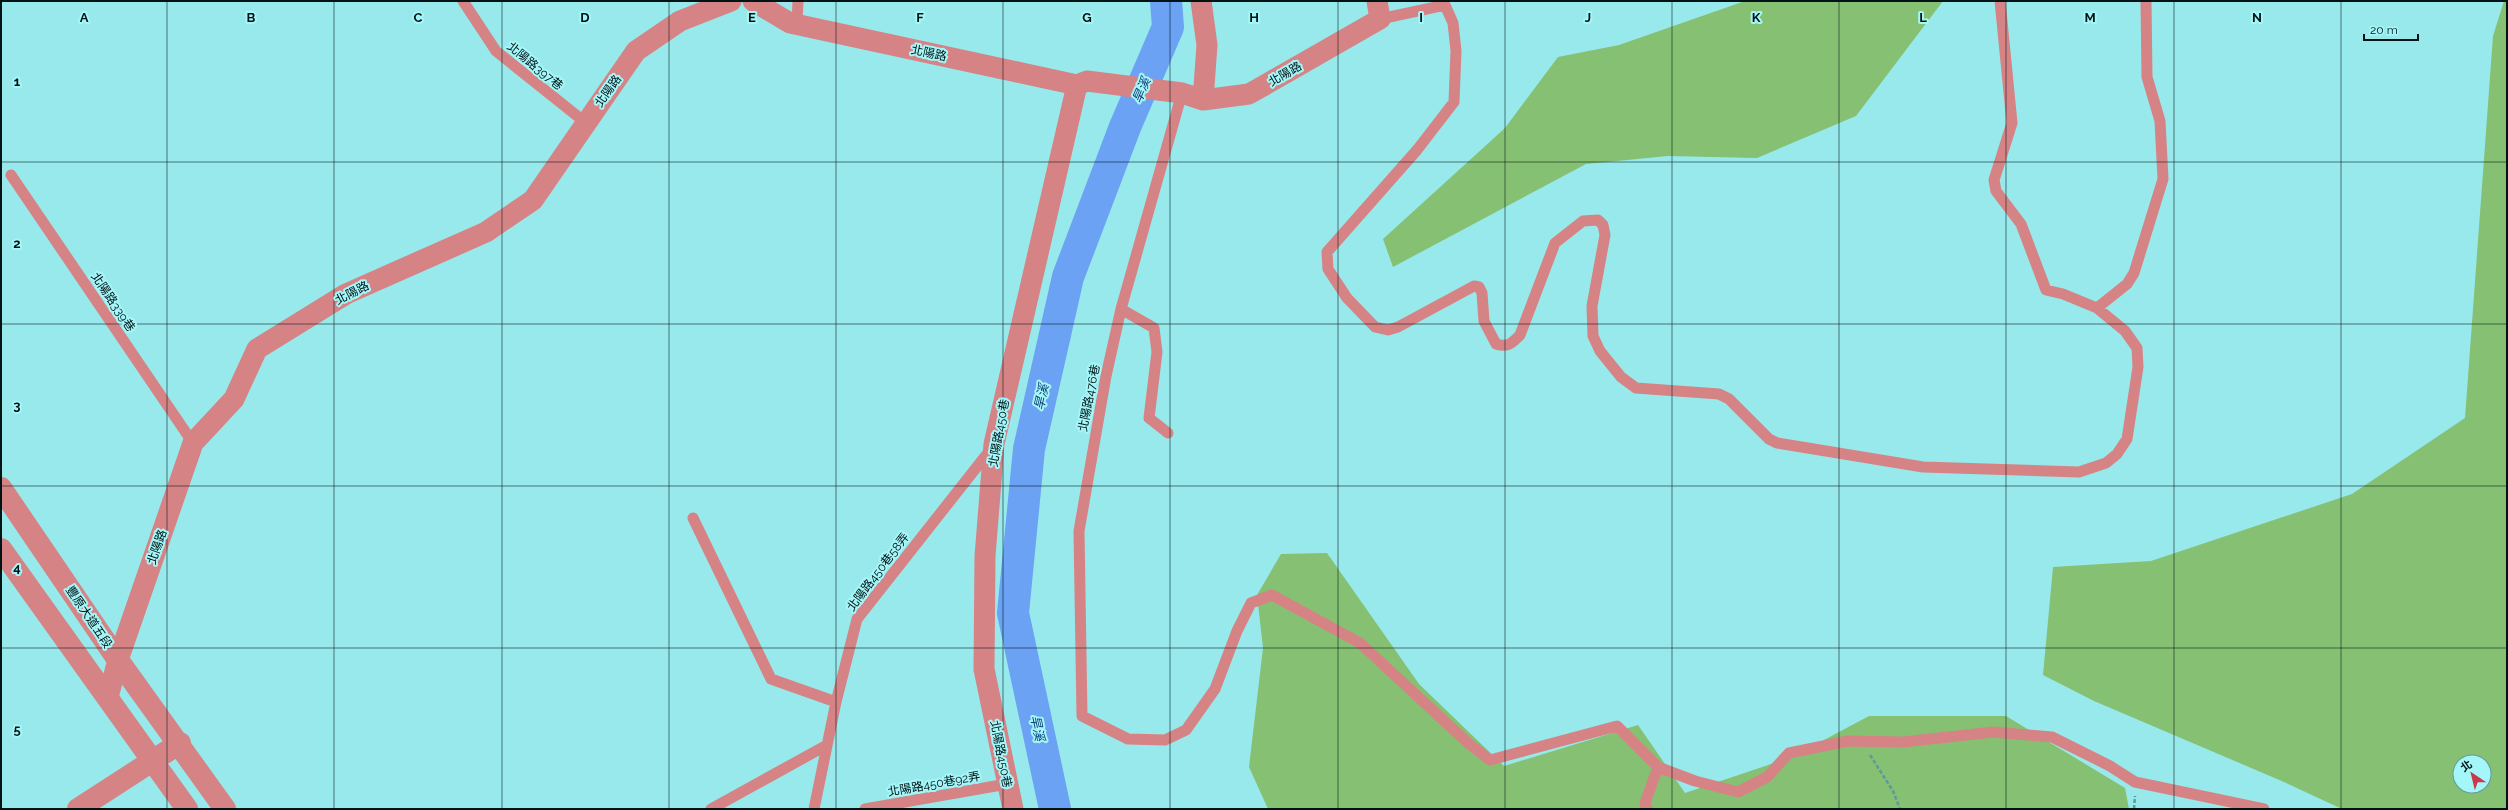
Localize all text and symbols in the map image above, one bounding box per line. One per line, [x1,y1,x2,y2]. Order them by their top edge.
text: A [80,10,89,25]
text: B [247,10,256,25]
text: C [414,10,423,25]
text: D [580,10,590,25]
text: E [748,10,756,25]
text: F [916,10,924,25]
text: G [1082,10,1092,25]
text: H [1249,10,1259,25]
text: I [1419,10,1423,25]
text: J [1585,10,1591,25]
text: K [1752,10,1761,25]
text: L [1919,10,1927,25]
text: M [2084,10,2096,25]
text: N [2252,10,2262,25]
scale bar [2364,16,2418,42]
text: 20 m [2370,23,2398,37]
street label: 北陽路397巷 [504,39,566,93]
street label: 北陽路 [910,42,948,64]
street label: 北陽路 [1266,59,1304,89]
street label: 北陽路 [592,72,624,110]
water label: 旱溪 [1129,73,1154,105]
text: 1 [14,74,21,89]
text: 2 [13,236,21,251]
street label: 北陽路339巷 [88,270,138,334]
street label: 北陽路 [333,279,371,307]
street label: 北陽路476巷 [1076,363,1102,433]
water label: 旱溪 [1031,381,1052,411]
text: 3 [13,398,21,413]
street label: 北陽路450巷 [986,398,1012,468]
street label: 北陽路 [145,528,169,566]
street label: 北陽路450巷58弄 [844,530,912,614]
text: 4 [13,560,21,575]
street label: 豐原大道五段 [63,583,115,651]
water label: 旱溪 [1027,714,1048,744]
street label: 北陽路450巷 [988,719,1014,789]
text: 5 [13,722,21,737]
north arrow [2452,754,2492,794]
text: 北 [2458,758,2475,775]
street label: 北陽路450巷92弄 [887,769,981,799]

